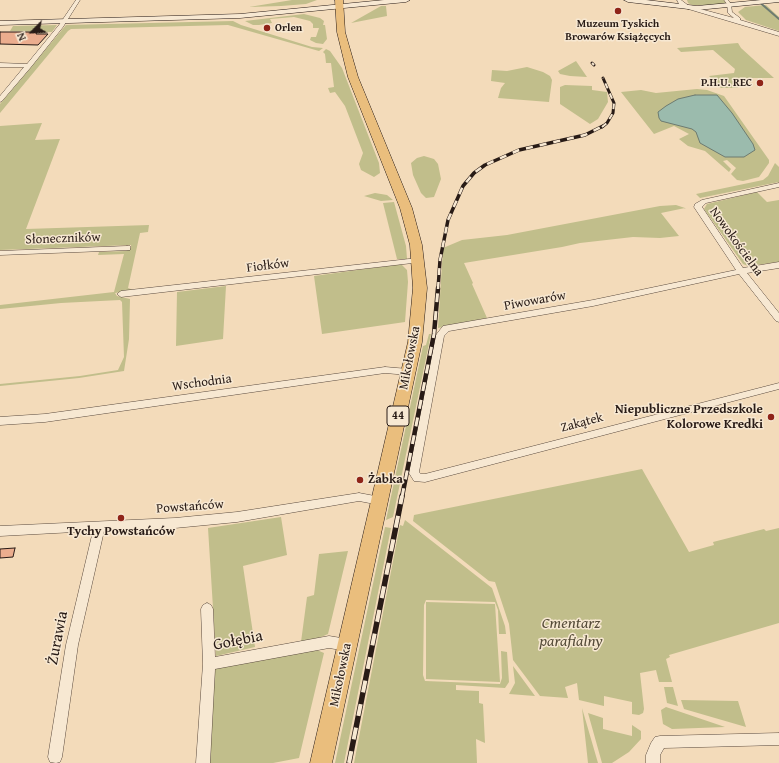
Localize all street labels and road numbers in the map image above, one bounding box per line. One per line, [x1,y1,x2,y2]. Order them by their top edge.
street label: Nowokościelna [706,205,766,279]
street label: Słoneczników [25,230,101,248]
street label: Fiołków [246,256,290,276]
street label: Piwowarów [503,288,567,314]
street label: Mikołowska [396,325,424,391]
street label: Wschodnia [171,371,233,395]
road number: 44 [387,406,409,426]
street label: Zakątek [559,410,605,436]
street label: Powstańców [156,497,224,517]
street label: Żurawia [43,610,73,666]
street label: Gołębia [212,627,264,655]
street label: Mikołowska [327,642,355,708]

